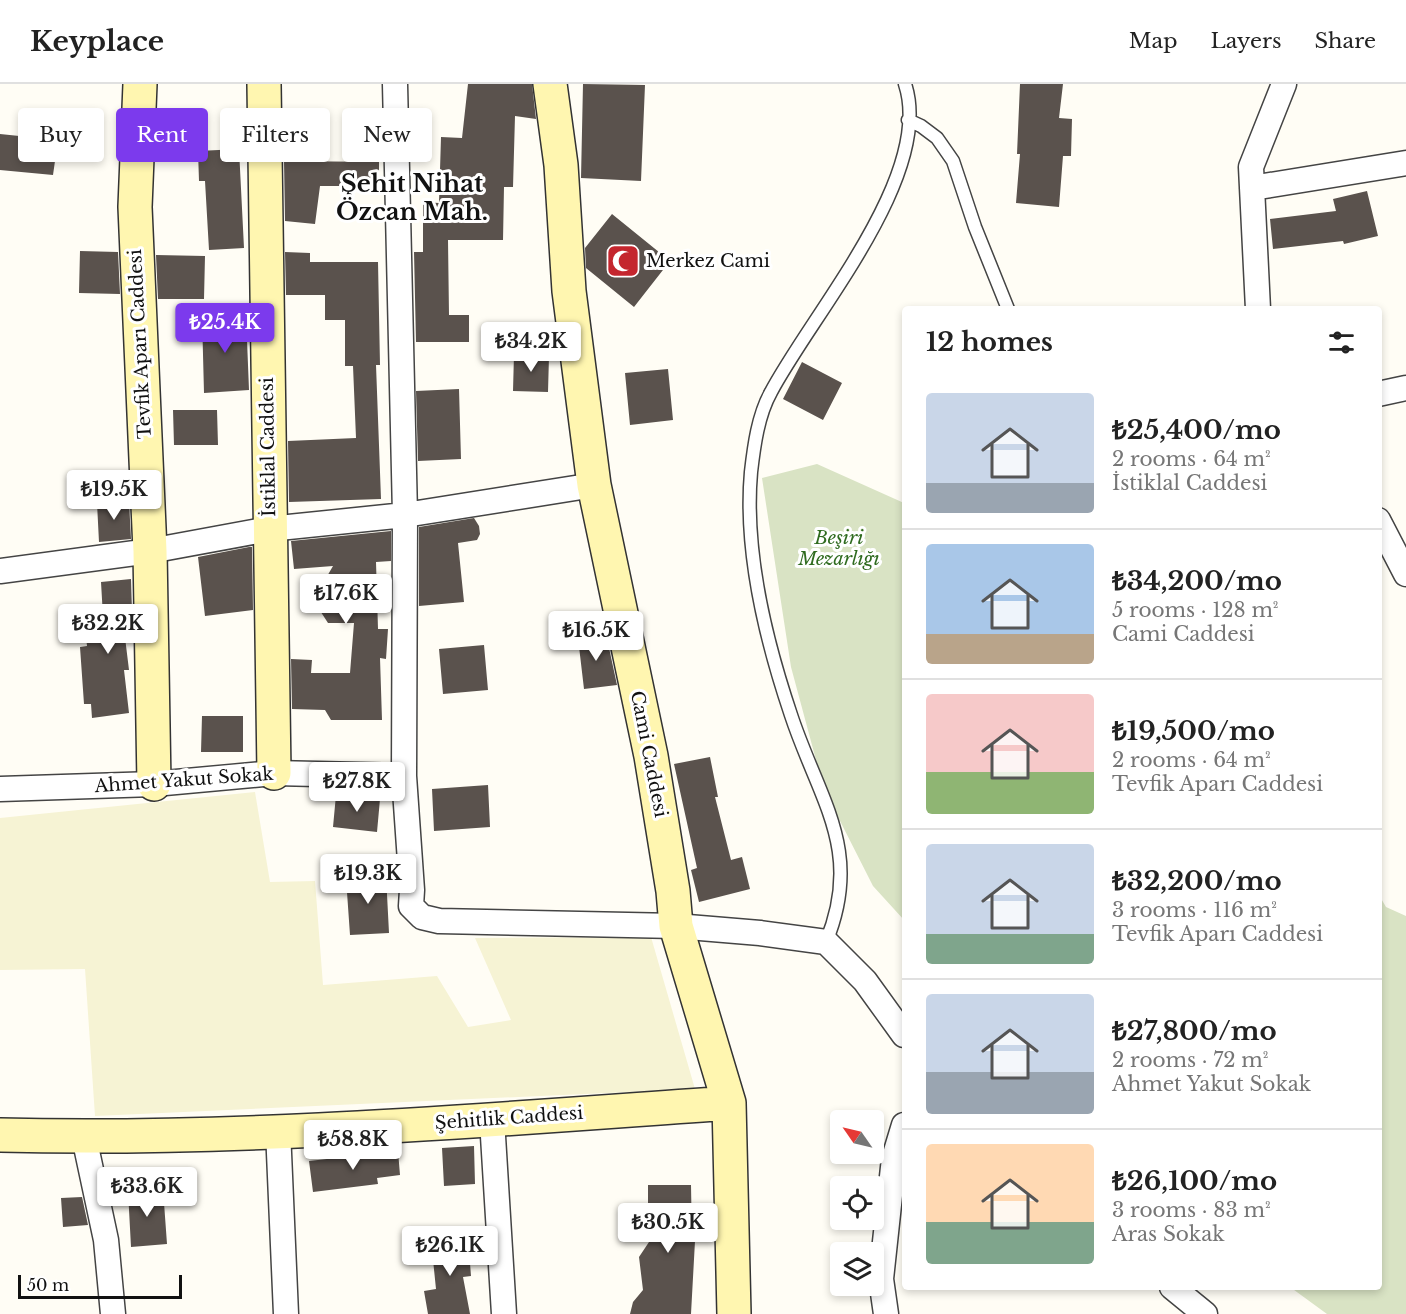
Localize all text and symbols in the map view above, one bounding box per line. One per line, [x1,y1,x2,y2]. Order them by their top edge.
text: Keyplace [30,24,164,59]
text: Map [1129,28,1178,54]
text: Layers [1211,28,1282,54]
text: Share [1315,28,1376,54]
chip: Buy [18,108,104,162]
chip: Rent [116,108,208,162]
chip: Filters [220,108,330,162]
chip: New [342,108,432,162]
district label: Şehit Nihat Özcan Mah. [336,169,488,226]
mosque icon: Merkez Cami [605,243,641,279]
street label: Tevfik Aparı Caddesi [124,249,156,439]
place label: Merkez Cami [646,250,770,272]
pin: ₺25.4K [176,303,274,354]
text: ₺25.4K [189,310,261,334]
pin: ₺34.2K [482,322,580,373]
text: 12 homes [926,326,1053,358]
icon: filters [1325,326,1358,359]
text: ₺34.2K [495,329,567,353]
street label: İstiklal Caddesi [255,377,280,517]
text: ₺25,400/mo [1112,414,1281,446]
icon: home [974,417,1046,489]
text: 2 rooms · 64 m² [1112,447,1271,471]
pin: ₺19.5K [65,470,163,521]
text: İstiklal Caddesi [1112,471,1267,495]
text: ₺19.5K [81,477,147,501]
park label: Beşiri Mezarlığı [797,527,880,570]
text: ₺34,200/mo [1112,565,1282,597]
icon: home [974,568,1046,640]
pin: ₺17.6K [297,574,395,625]
text: ₺17.6K [314,581,378,605]
text: 5 rooms · 128 m² [1112,598,1279,622]
pin: ₺32.2K [59,604,157,655]
text: ₺32.2K [72,611,144,635]
pin: ₺16.5K [547,611,645,662]
text: ₺16.5K [562,618,630,642]
text: Cami Caddesi [1112,622,1255,646]
street label: Cami Caddesi [626,689,672,819]
text: ₺19,500/mo [1112,715,1275,747]
icon: home [974,718,1046,790]
text: 2 rooms · 64 m² [1112,748,1271,772]
pin: ₺27.8K [308,762,406,813]
street label: Ahmet Yakut Sokak [93,763,274,797]
text: ₺27.8K [323,769,391,793]
text: Tevfik Aparı Caddesi [1112,772,1323,796]
pin: ₺19.3K [319,854,417,905]
text: ₺19.3K [334,861,402,885]
text: ₺32,200/mo [1112,865,1282,897]
icon: home [974,868,1046,940]
text: 3 rooms · 116 m² [1112,898,1277,922]
text: Tevfik Aparı Caddesi [1112,922,1323,946]
text: ₺27,800/mo [1112,1015,1277,1047]
icon: home [974,1018,1046,1090]
text: 2 rooms · 72 m² [1112,1048,1269,1072]
text: Ahmet Yakut Sokak [1112,1072,1311,1096]
street label: Şehitlik Caddesi [434,1102,584,1134]
north arrow [830,1110,884,1164]
map controls [830,1110,884,1296]
pin: ₺58.8K [304,1120,402,1171]
text: ₺58.8K [318,1127,388,1151]
text: ₺26,100/mo [1112,1165,1277,1197]
pin: ₺33.6K [98,1167,196,1218]
icon: home [974,1168,1046,1240]
text: ₺33.6K [111,1174,183,1198]
button: locate [830,1176,884,1230]
text: 3 rooms · 83 m² [1112,1198,1271,1222]
pin: ₺30.5K [619,1203,717,1254]
text: ₺30.5K [632,1210,704,1234]
text: Aras Sokak [1112,1222,1225,1246]
pin: ₺26.1K [401,1226,499,1277]
text: ₺26.1K [416,1233,484,1257]
button: layers [830,1242,884,1296]
scale bar [18,1272,182,1300]
text: 50 m [27,1275,69,1295]

